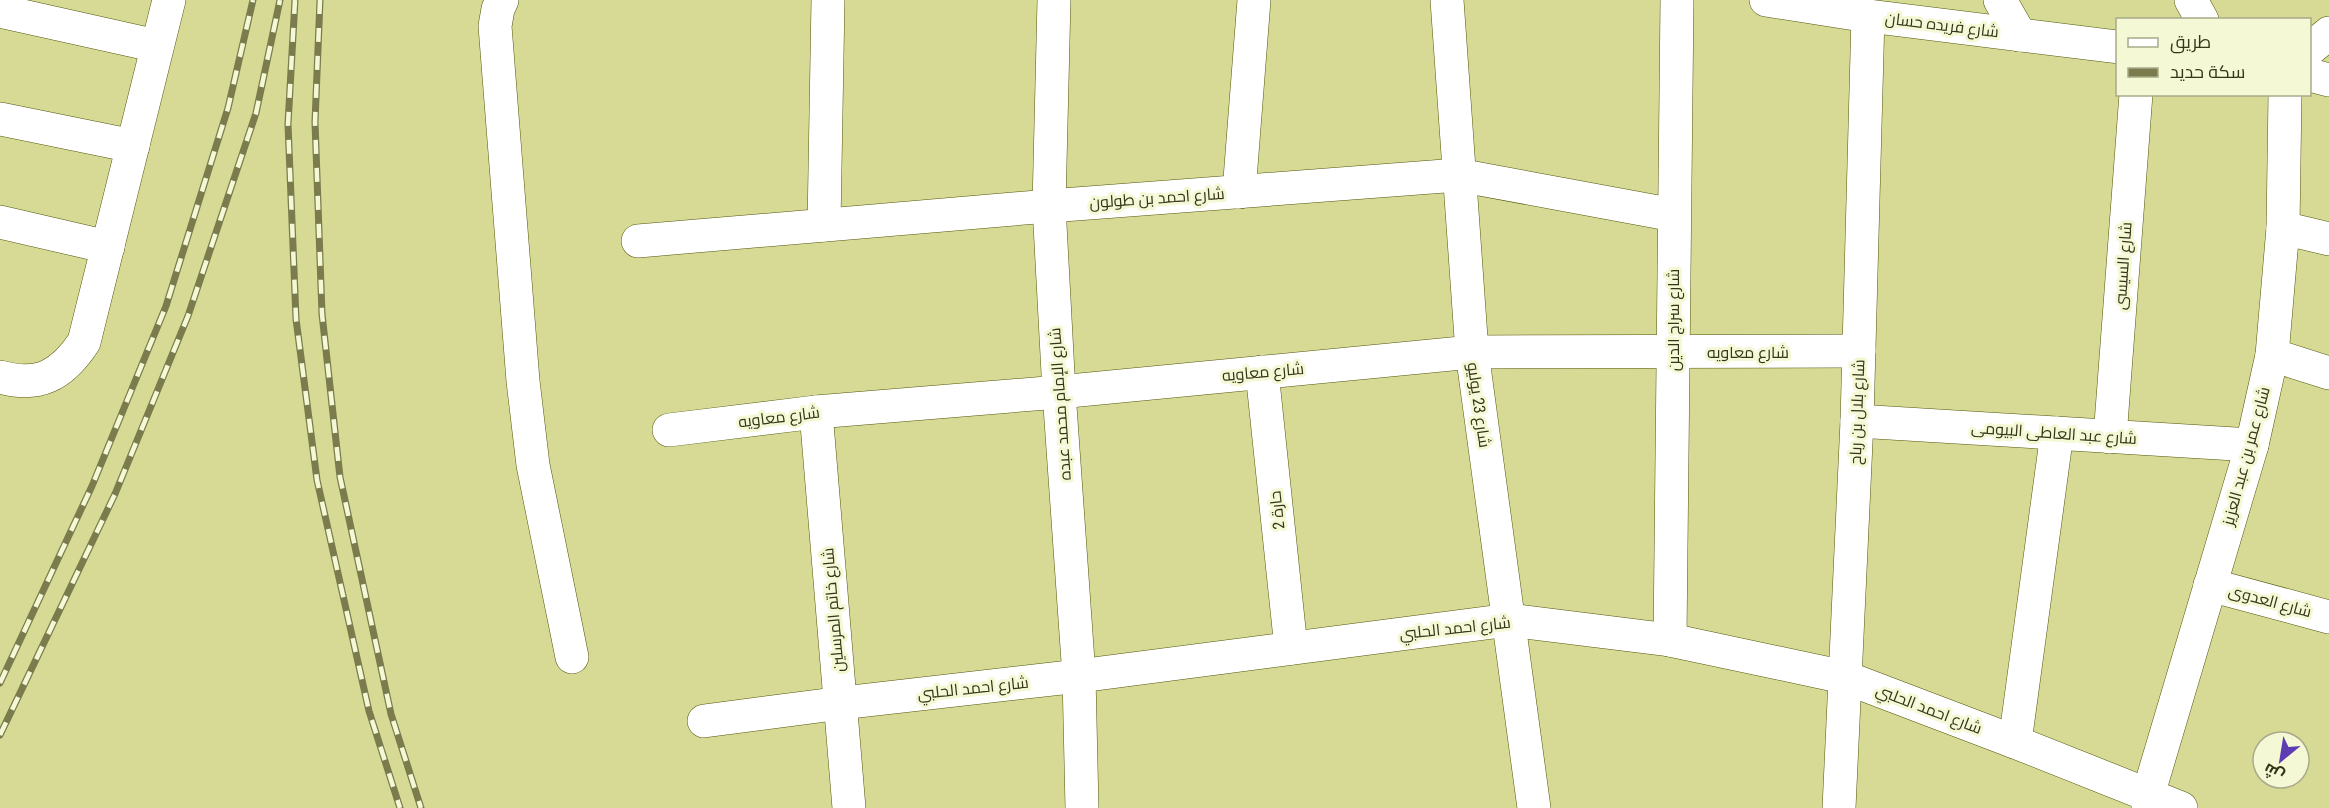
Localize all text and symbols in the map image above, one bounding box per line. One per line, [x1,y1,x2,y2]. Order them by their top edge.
street label: شارع فريده حسان [1884,9,2000,43]
legend [2116,18,2311,96]
text: طريق [2170,31,2211,54]
text: سكة حديد [2170,61,2245,82]
street label: شارع احمد بن طولون [1089,184,1225,214]
street label: شارع السيسى [2110,221,2138,311]
street label: شارع سراج الدين [1664,269,1685,371]
street label: شارع الإمام محمد عبده [1045,327,1077,481]
street label: شارع معاويه [1707,343,1789,364]
street label: شارع معاويه [1221,359,1305,387]
street label: شارع بلال بن رباح [1846,359,1870,465]
street label: شارع 23 يوليو [1462,361,1494,449]
street label: شارع عمر بن عبد العزيز [2218,384,2276,529]
street label: شارع معاويه [737,403,821,433]
street label: شارع عبد العاطى البيومى [1970,418,2138,450]
street label: حارة 2 [1266,490,1288,530]
street label: شارع خاتم المرسلين [818,547,850,673]
street label: شارع العدوى [2226,581,2314,623]
street label: شارع احمد الحلبي [1398,613,1512,647]
street label: شارع احمد الحلبي [916,673,1030,707]
street label: شارع احمد الحلبي [1872,680,1985,742]
north arrow [2251,730,2311,790]
text: ش [2260,759,2287,786]

